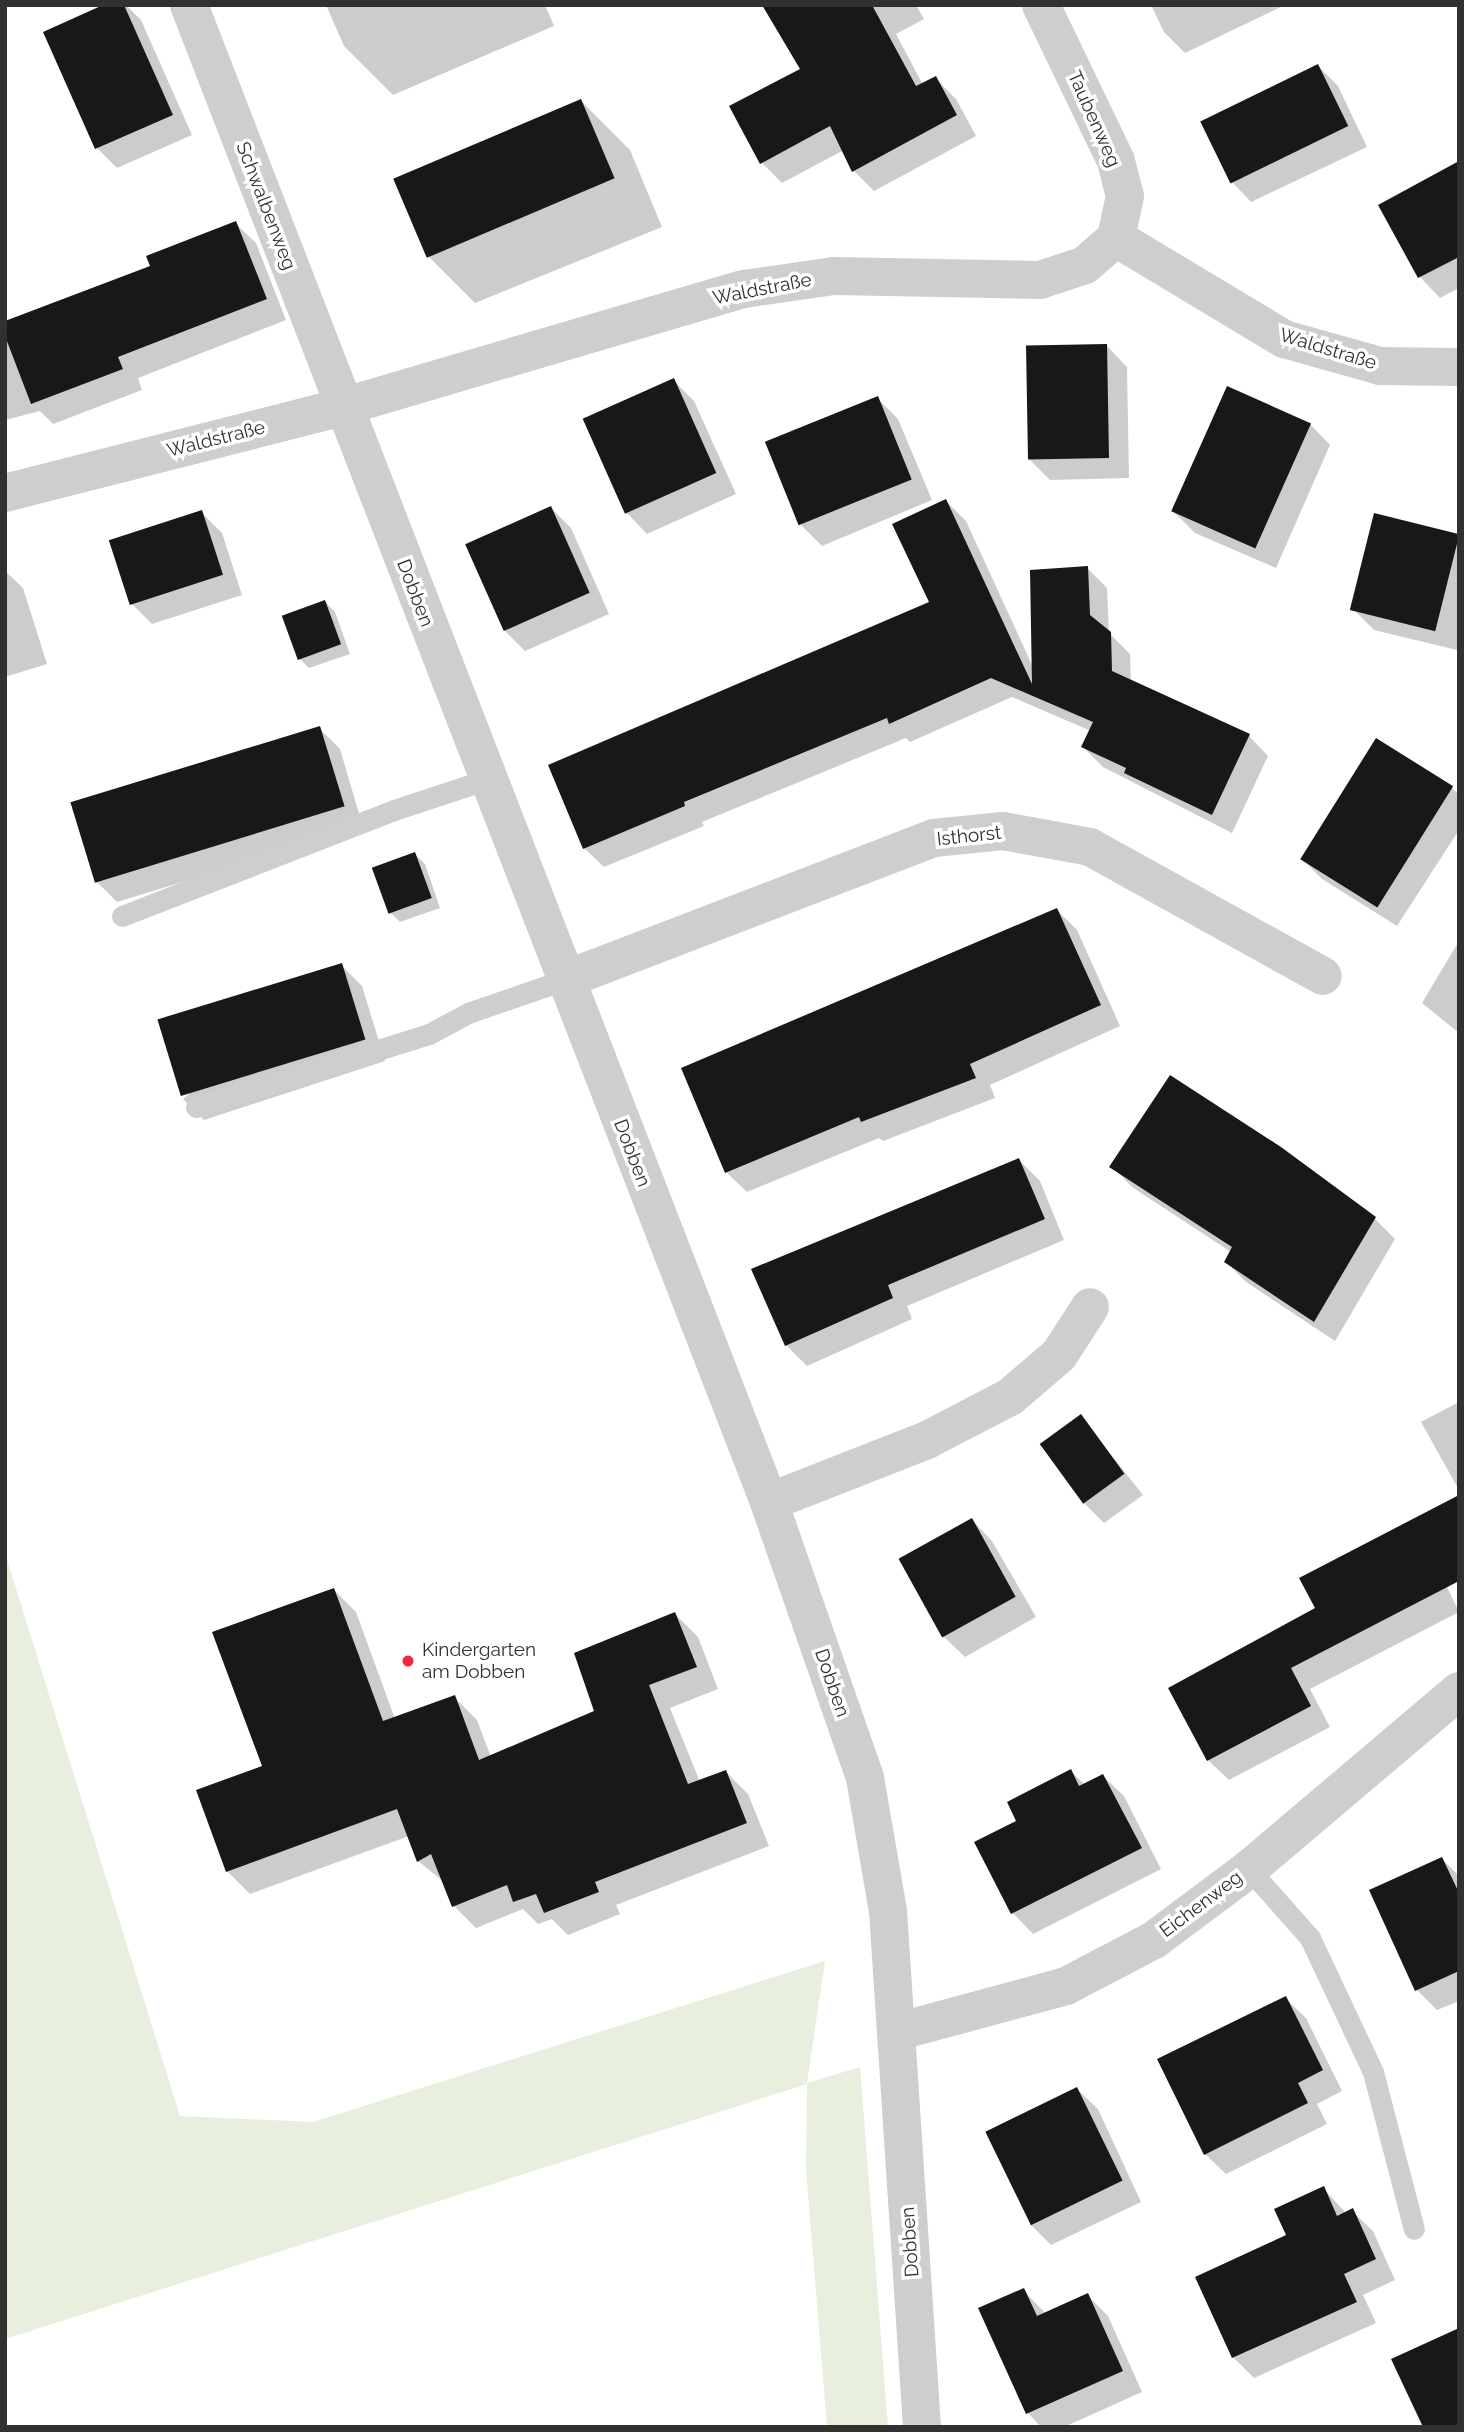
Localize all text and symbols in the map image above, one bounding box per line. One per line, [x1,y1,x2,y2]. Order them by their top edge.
street label: Taubenweg [1063,67,1125,171]
street label: Schwalbenweg [231,139,301,273]
street label: Waldstraße [711,268,813,310]
street label: Waldstraße [1277,323,1379,375]
street label: Waldstraße [165,416,267,462]
street label: Dobben [392,556,438,630]
street label: Isthorst [936,821,1002,851]
street label: Dobben [609,1116,655,1190]
place label: Kindergarten am Dobben [422,1639,536,1683]
street label: Dobben [810,1646,854,1720]
marker: Kindergarten am Dobben [400,1653,416,1669]
street label: Eichenweg [1155,1866,1247,1942]
street label: Dobben [896,2206,924,2278]

